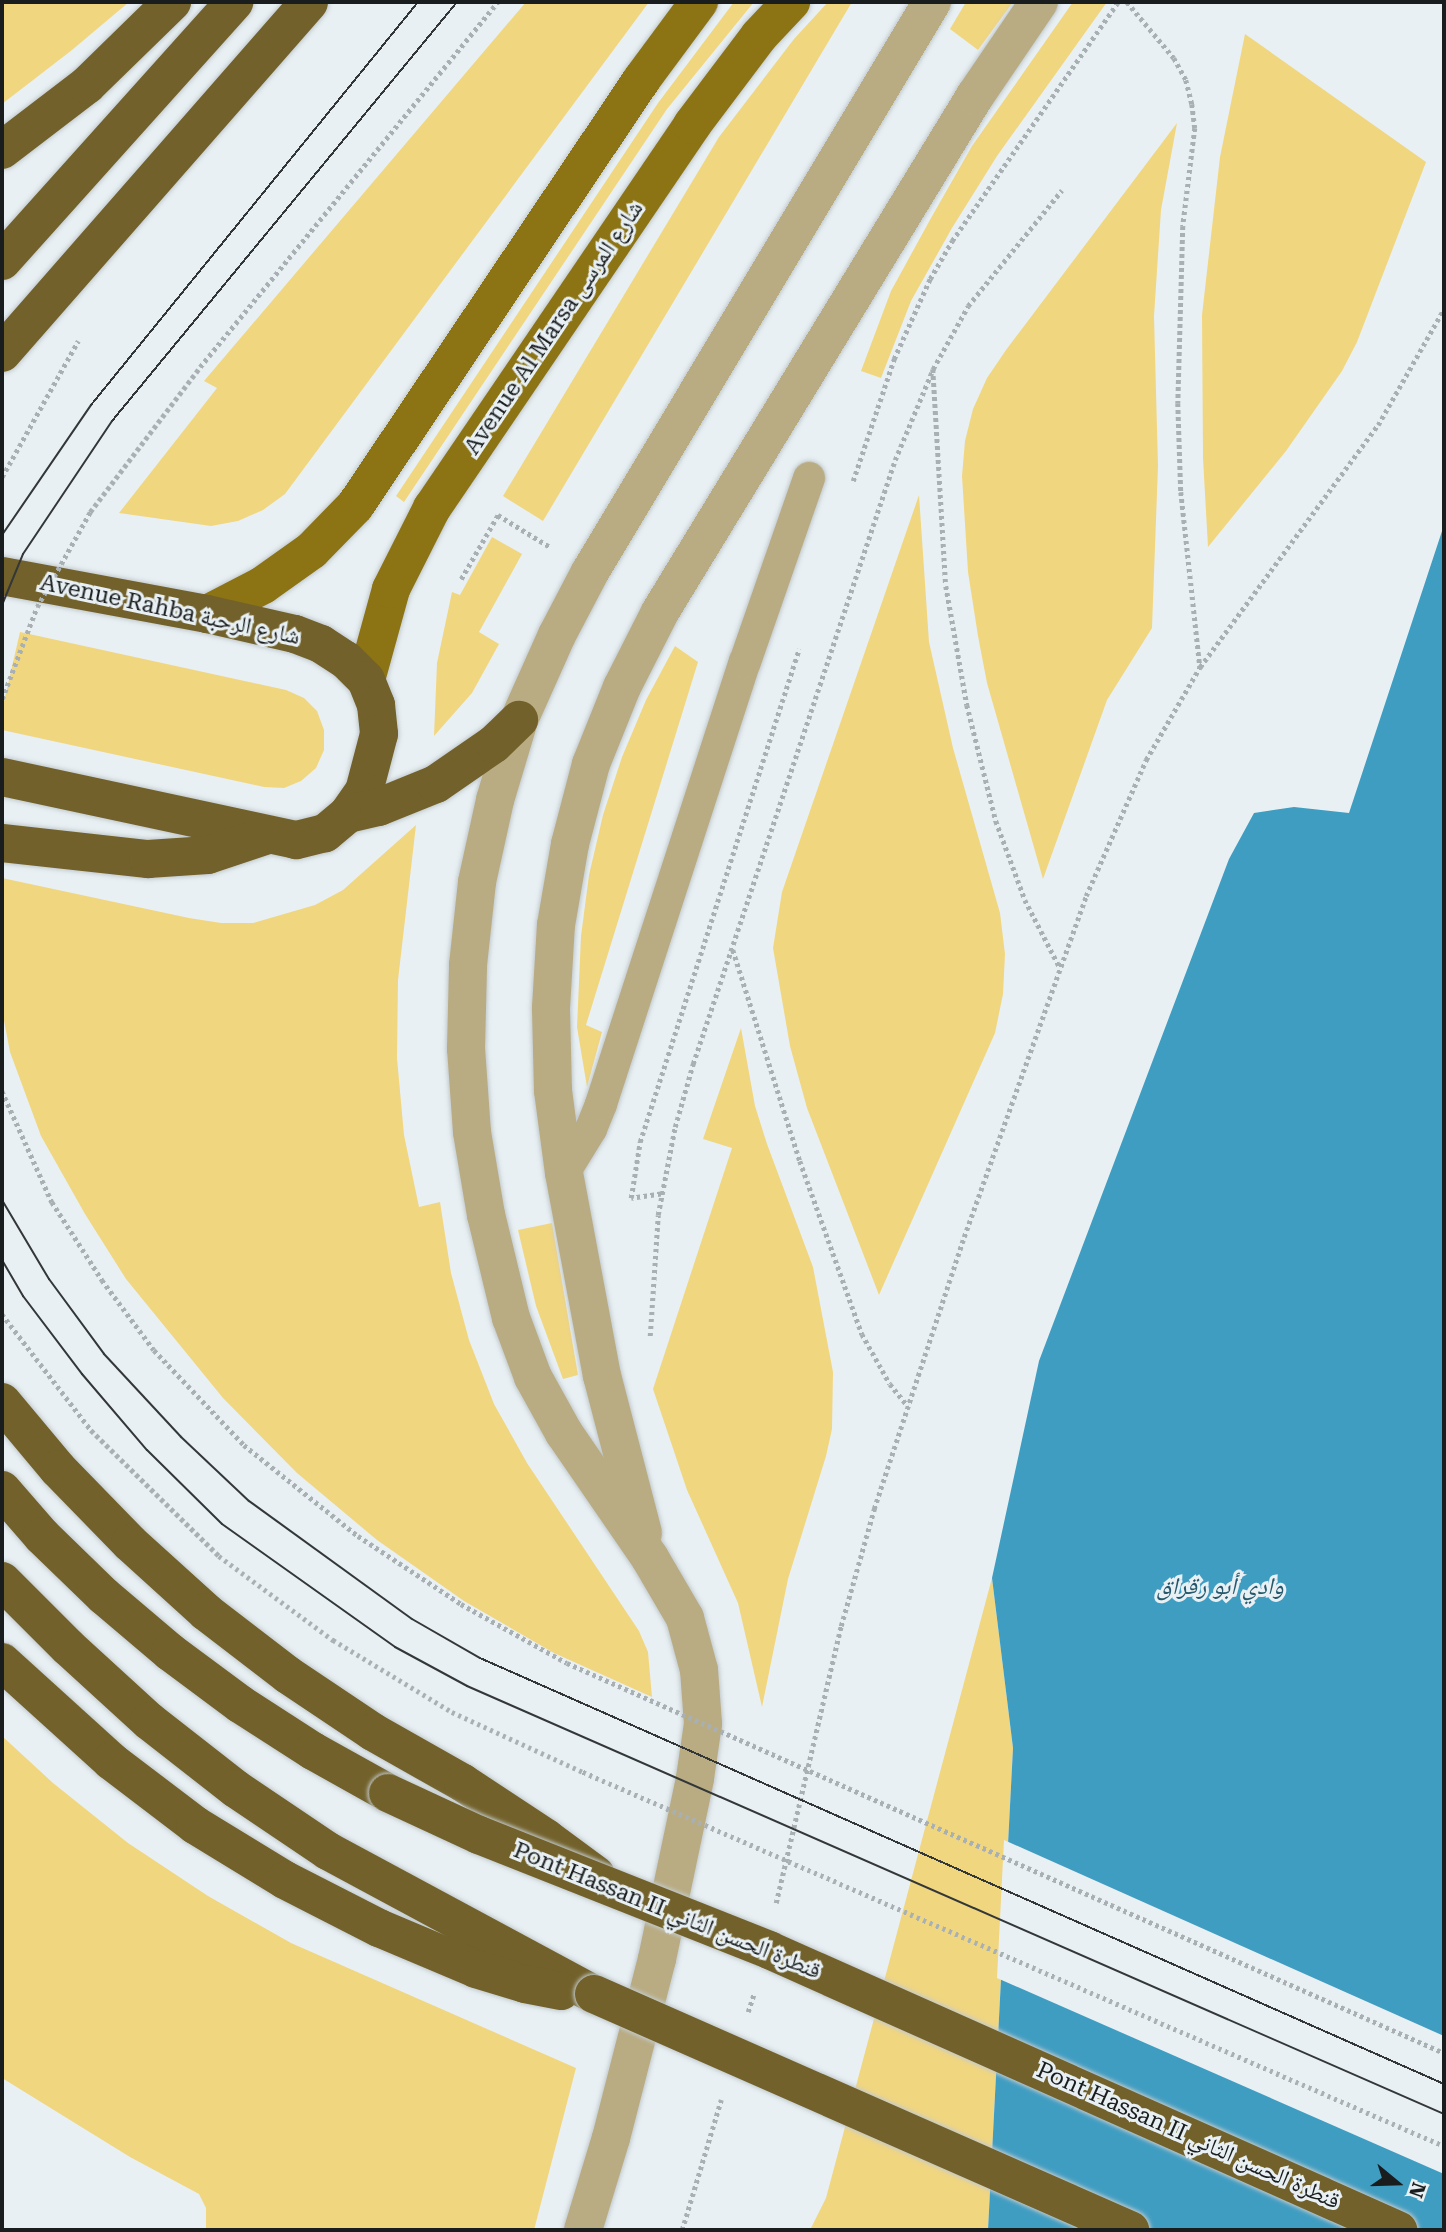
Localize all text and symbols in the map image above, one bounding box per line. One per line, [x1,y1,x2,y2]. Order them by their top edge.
street label: Avenue Al Marsa شارع المرسى [459,196,649,460]
street label: Avenue Rahba شارع الرحبة [38,569,302,651]
water label: وادي أبو رقراق [1156,1573,1284,1601]
street label: Pont Hassan II قنطرة الحسن الثاني [509,1837,825,1985]
street label: Pont Hassan II قنطرة الحسن الثاني [1032,2056,1344,2216]
north arrow [1362,2148,1432,2218]
text: N [1404,2179,1431,2201]

